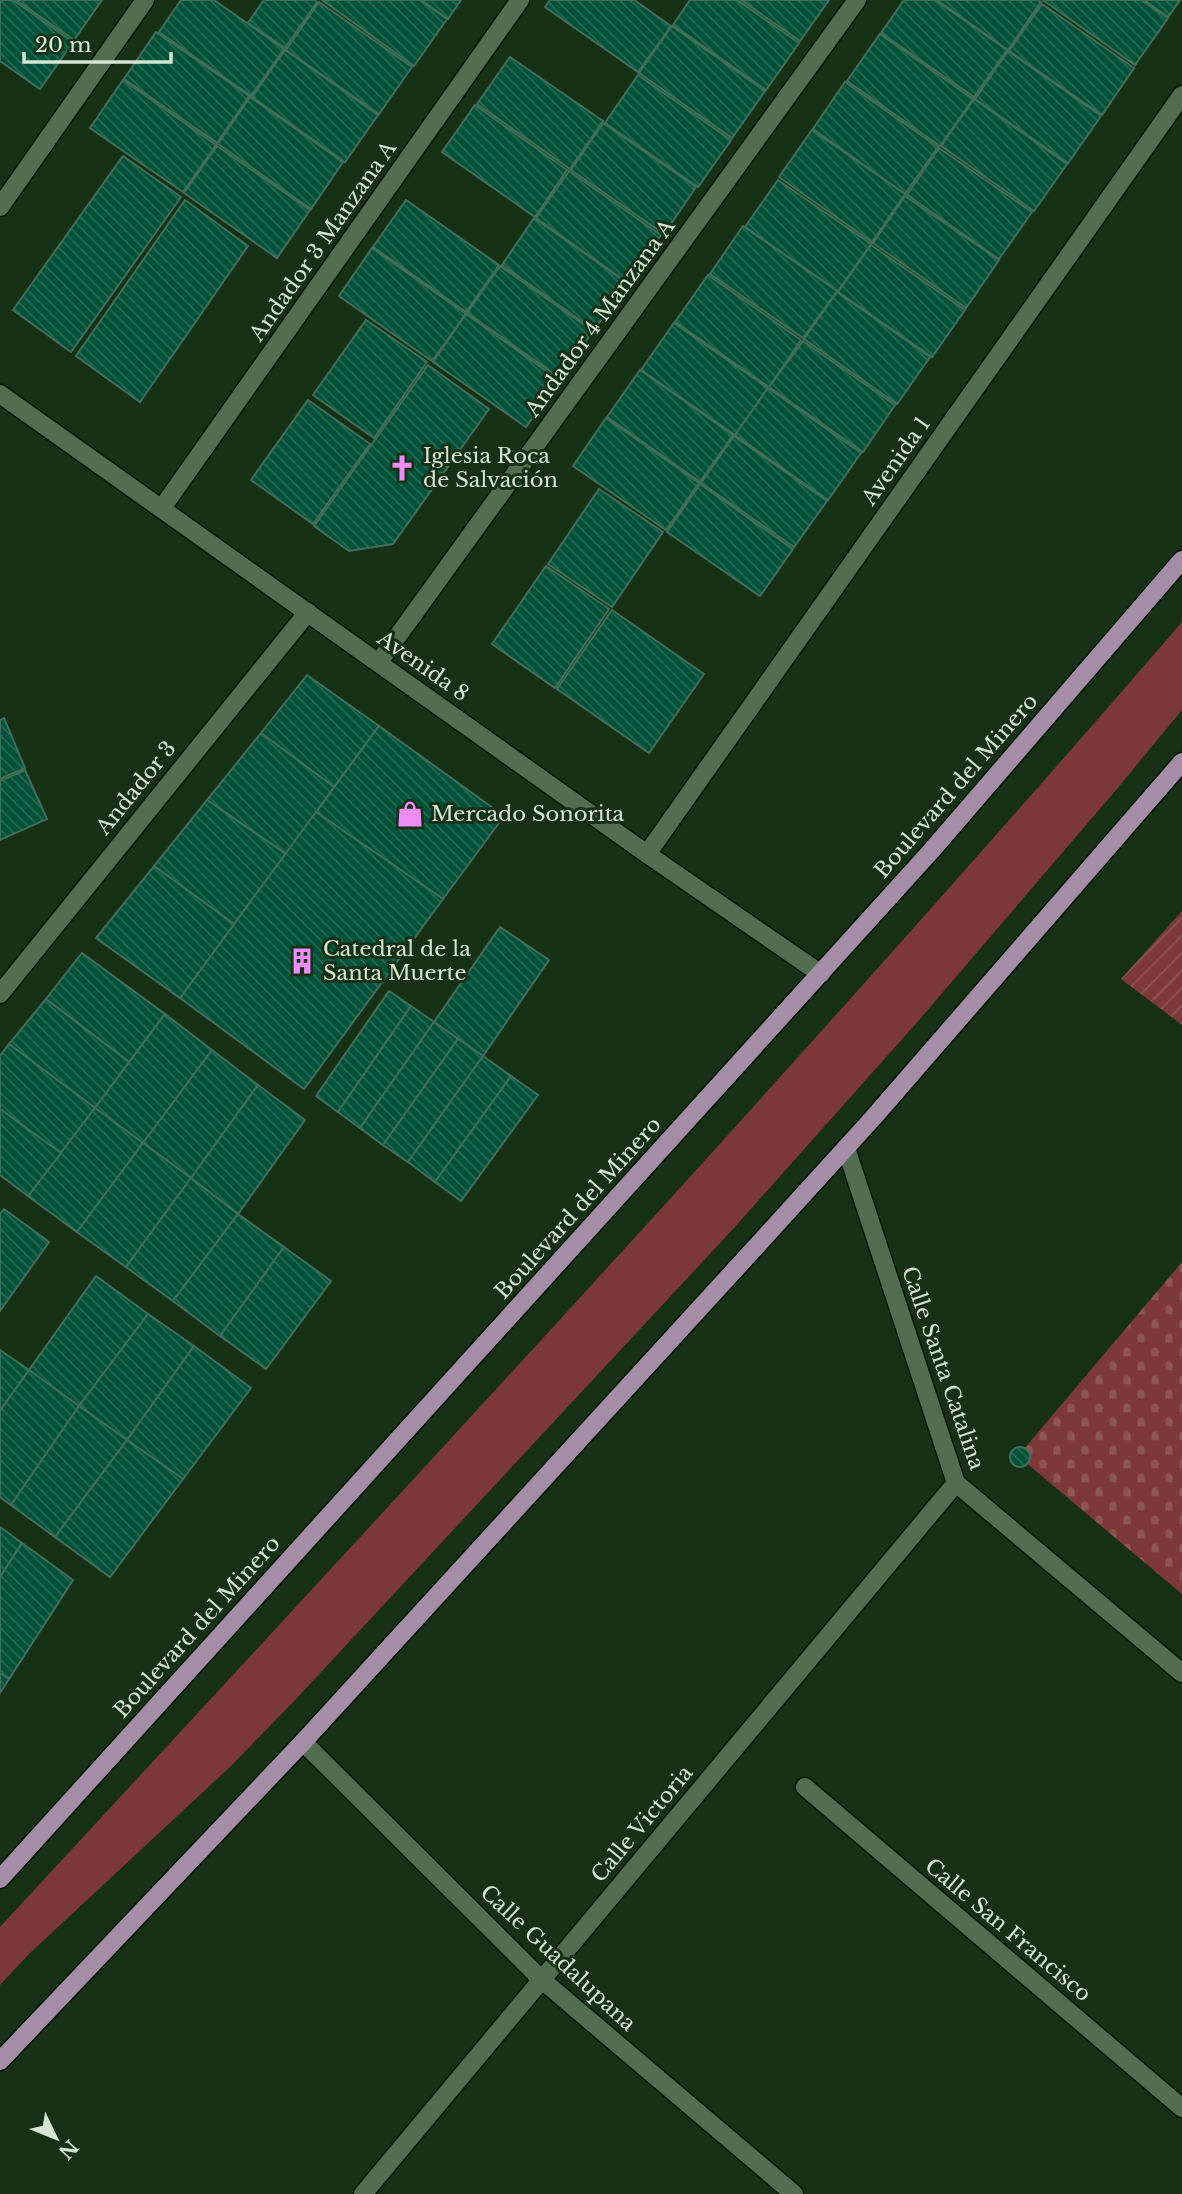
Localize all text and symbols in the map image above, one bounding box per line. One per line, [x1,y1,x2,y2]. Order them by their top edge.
scale bar [24,21,172,65]
text: 20 m [35,32,92,58]
street label: Andador 3 Manzana A [243,135,402,347]
street label: Andador 4 Manzana A [519,214,681,423]
street label: Avenida 1 [856,412,936,511]
place label: Iglesia Roca de Salvación [423,443,558,493]
church icon: Iglesia Roca de Salvación [387,453,417,483]
street label: Avenida 8 [372,625,474,707]
street label: Boulevard del Minero [869,688,1043,884]
street label: Andador 3 [90,736,182,841]
shop icon: Mercado Sonorita [395,799,425,829]
place label: Mercado Sonorita [431,801,625,827]
place label: Catedral de la Santa Muerte [323,936,471,986]
building icon: Catedral de la Santa Muerte [287,946,317,976]
street label: Boulevard del Minero [489,1112,667,1304]
street label: Calle Santa Catalina [896,1263,990,1473]
street label: Boulevard del Minero [108,1531,286,1723]
street label: Calle Victoria [586,1760,699,1888]
street label: Calle San Francisco [920,1853,1096,2007]
street label: Calle Guadalupana [475,1879,641,2037]
north arrow [21,2103,91,2173]
text: N [53,2135,83,2164]

